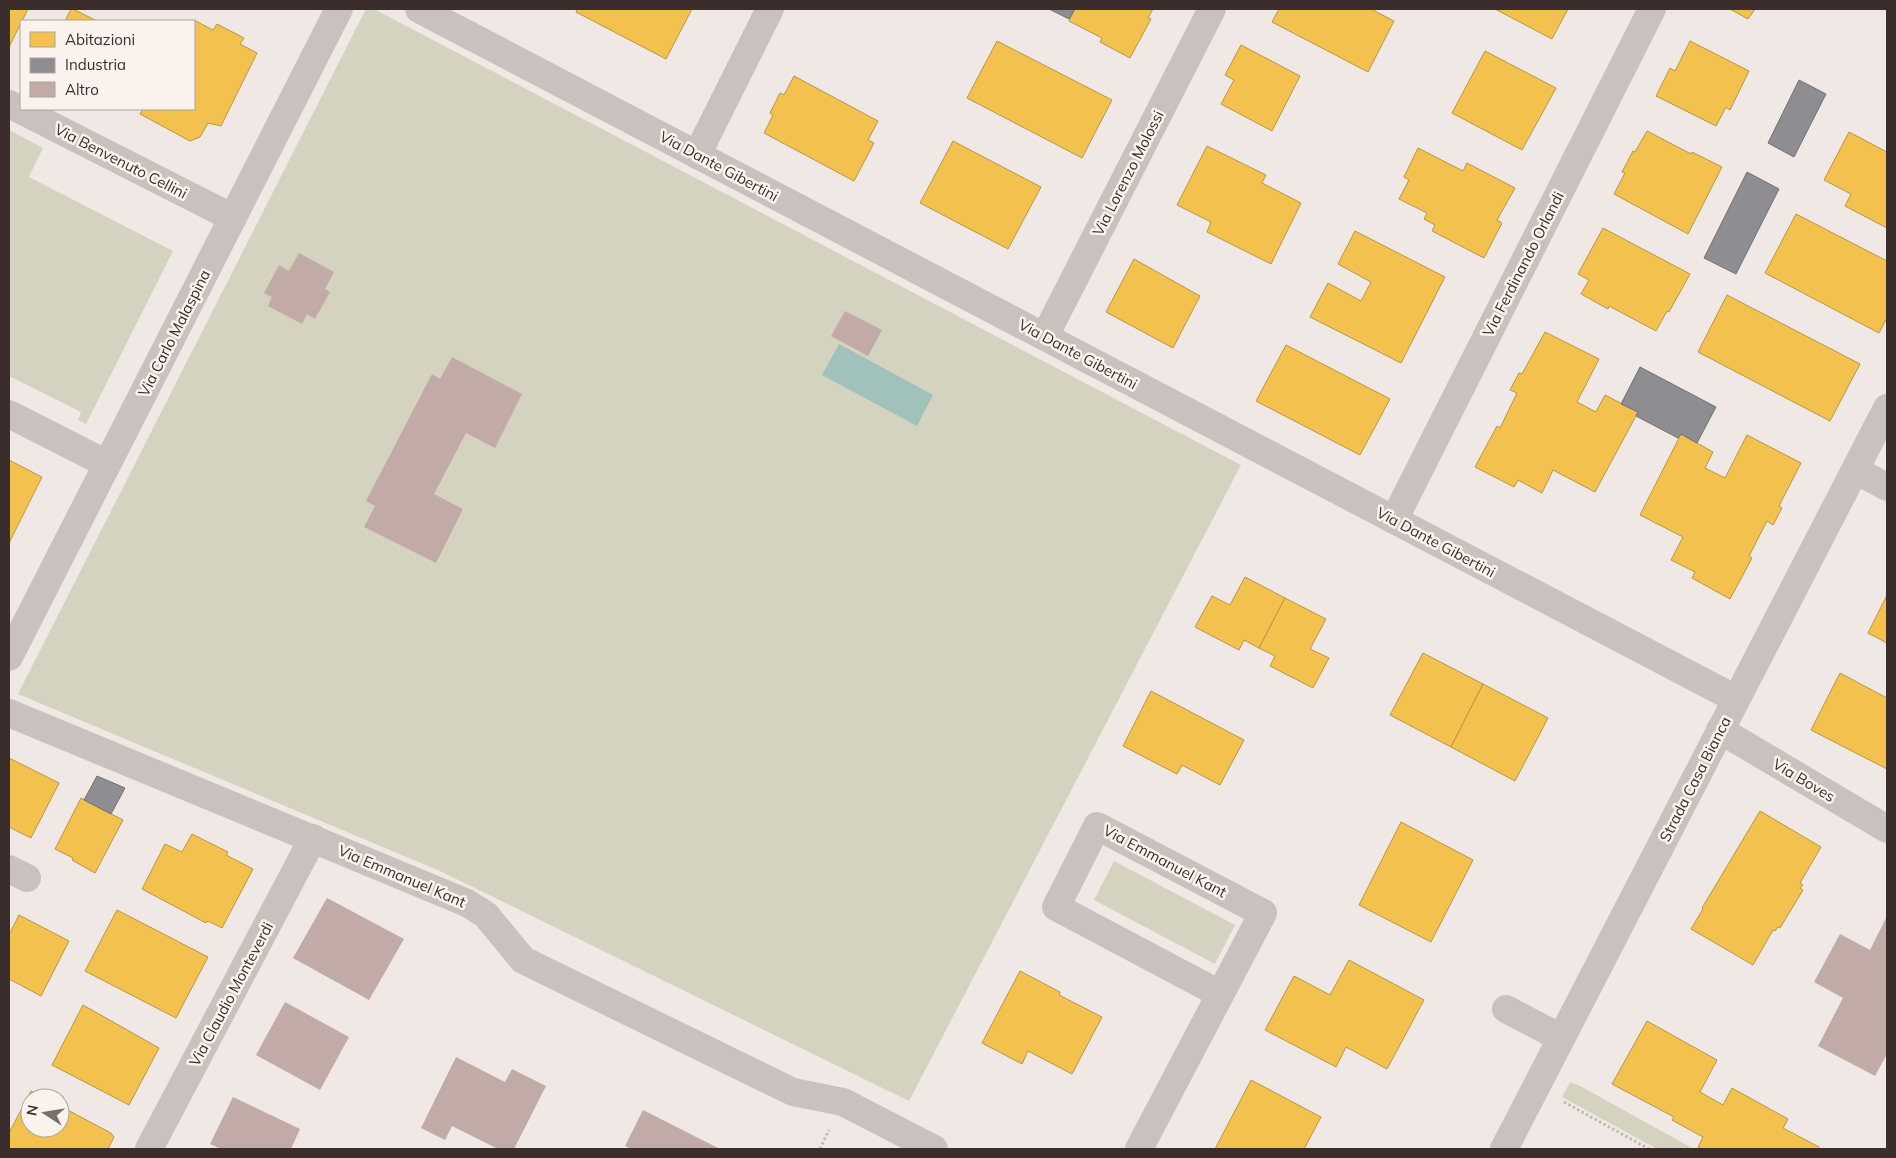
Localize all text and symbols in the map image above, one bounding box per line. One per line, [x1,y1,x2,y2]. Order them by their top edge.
legend [20,20,195,110]
text: Abitazioni [65,30,135,49]
text: Industria [65,55,126,74]
text: Altro [65,80,99,99]
street label: Via Lorenzo Molossi [1088,107,1168,239]
street label: Via Benvenuto Cellini [52,119,190,203]
street label: Via Dante Gibertini [656,127,782,205]
street label: Via Ferdinando Orlandi [1478,188,1568,340]
street label: Via Carlo Malaspina [134,266,214,400]
street label: Via Dante Gibertini [1015,315,1141,393]
street label: Via Dante Gibertini [1373,503,1499,581]
street label: Strada Casa Bianca [1655,713,1735,845]
street label: Via Boves [1770,754,1838,806]
street label: Via Emmanuel Kant [1100,821,1230,901]
street label: Via Emmanuel Kant [335,841,469,911]
street label: Via Claudio Monteverdi [185,919,277,1069]
north arrow [20,1088,70,1138]
text: N [22,1103,42,1117]

